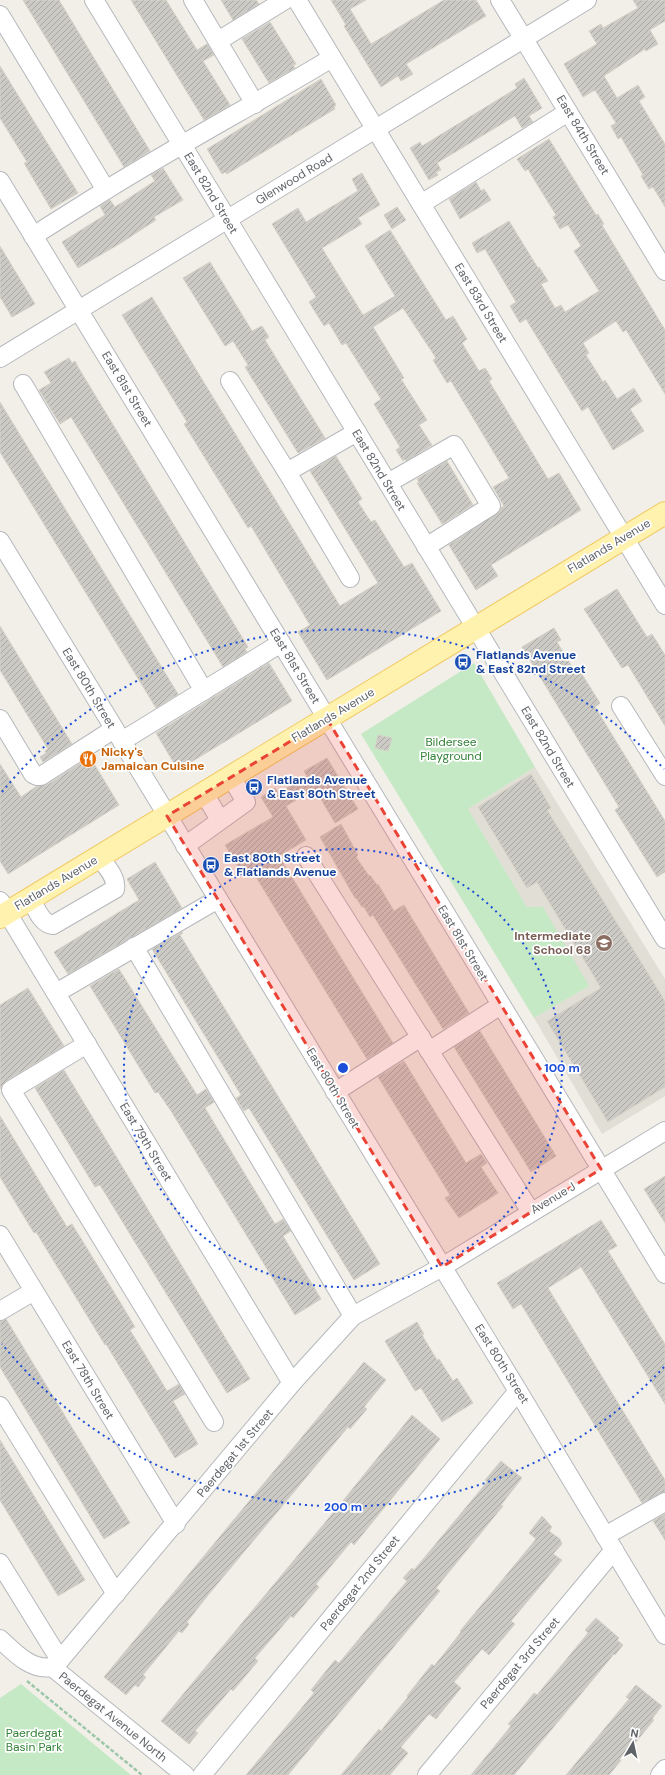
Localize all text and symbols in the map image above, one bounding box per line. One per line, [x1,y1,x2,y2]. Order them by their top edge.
street label: East 84th Street [553,92,613,178]
street label: East 82nd Street [180,149,242,237]
street label: Glenwood Road [252,150,336,208]
street label: East 83rd Street [451,260,511,346]
street label: East 81st Street [98,348,156,430]
street label: East 82nd Street [348,426,410,514]
street label: Flatlands Avenue [565,515,653,577]
street label: East 81st Street [266,625,324,707]
street label: East 80th Street [59,645,120,731]
place label: Flatlands Avenue & East 82nd Street [476,647,586,677]
bus stop icon: Flatlands Avenue & East 82nd Street [453,652,473,672]
street label: Flatlands Avenue [289,684,377,746]
street label: East 82nd Street [517,703,579,791]
park label: Bildersee Playground [420,734,482,764]
place label: Nicky's Jamaican Cuisine [101,744,205,774]
restaurant icon: Nicky's Jamaican Cuisine [78,749,98,769]
place label: Flatlands Avenue & East 80th Street [267,772,376,802]
bus stop icon: Flatlands Avenue & East 80th Street [244,777,264,797]
place label: East 80th Street & Flatlands Avenue [224,850,337,880]
street label: Flatlands Avenue [12,852,100,914]
bus stop icon: East 80th Street & Flatlands Avenue [201,855,221,875]
street label: East 81st Street [434,902,492,984]
place label: Intermediate School 68 [514,928,591,958]
school or university icon: Intermediate School 68 [594,933,614,953]
street label: East 80th Street [303,1045,364,1131]
text: 100 m [544,1060,580,1076]
centre of rings [336,1061,350,1075]
street label: East 79th Street [116,1100,176,1185]
street label: Avenue J [527,1178,579,1218]
street label: East 80th Street [471,1321,533,1407]
street label: East 78th Street [58,1338,118,1423]
street label: Paerdegat 1st Street [193,1405,277,1501]
text: 200 m [324,1499,362,1515]
street label: Paerdegat 2nd Street [317,1532,404,1634]
street label: Paerdegat 3rd Street [477,1613,563,1712]
street label: Paerdegat Avenue North [56,1668,171,1766]
north arrow [613,1723,653,1763]
park label: Paerdegat Basin Park [6,1725,62,1755]
text: N [630,1726,640,1741]

